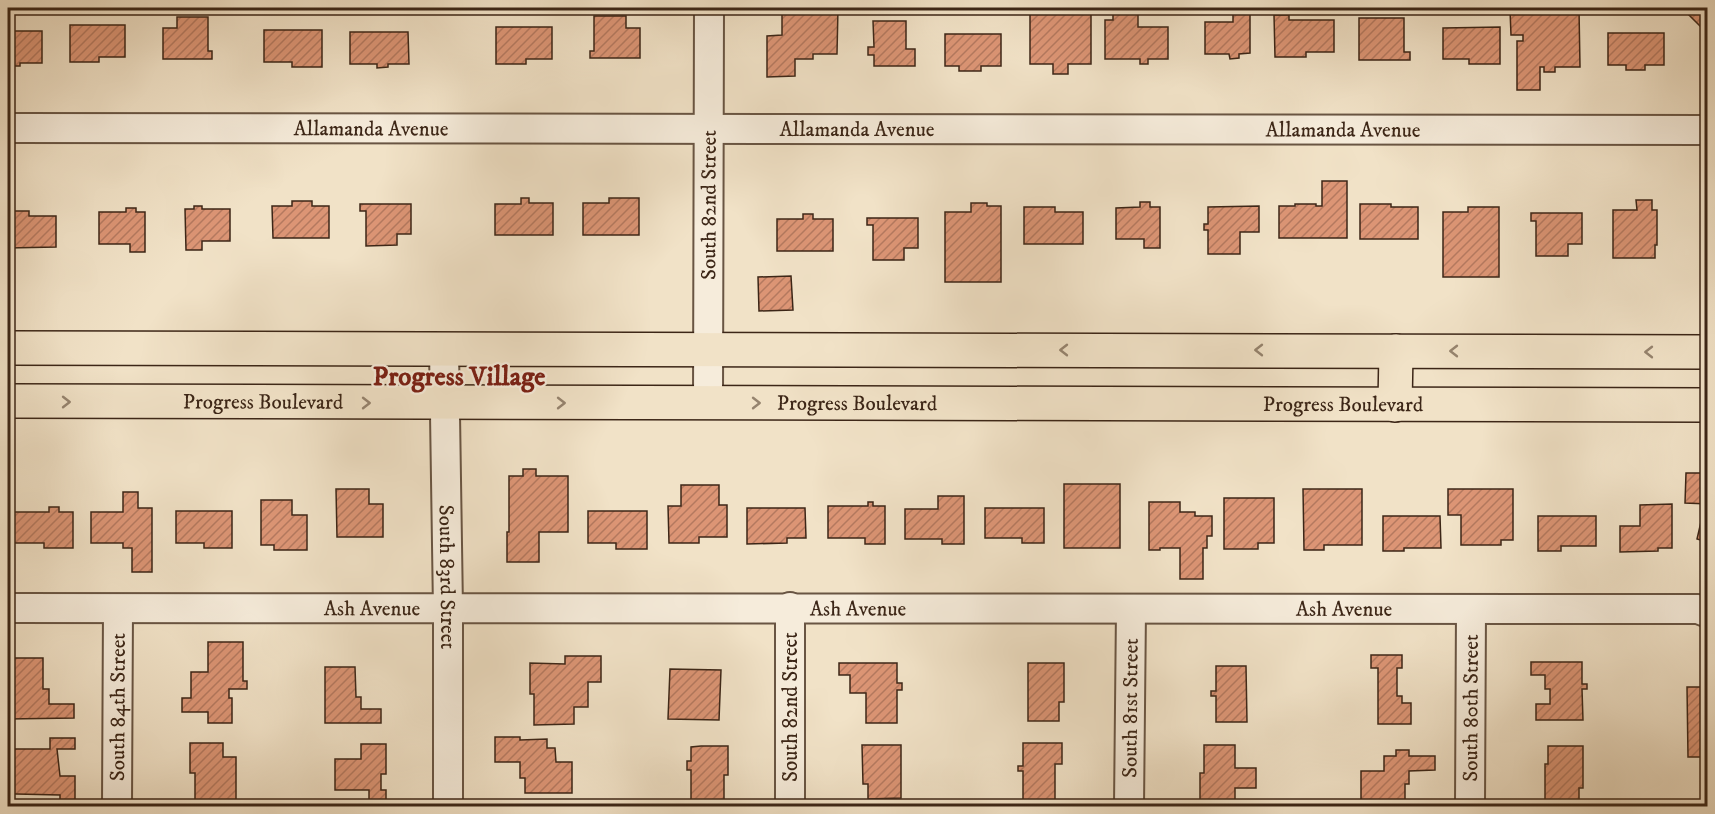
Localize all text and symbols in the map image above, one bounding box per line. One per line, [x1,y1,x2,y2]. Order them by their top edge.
street label: Allamanda Avenue [293,116,449,143]
street label: Allamanda Avenue [779,117,935,143]
street label: Allamanda Avenue [1265,117,1421,144]
street label: South 82nd Street [696,130,723,280]
one-way arrow [1060,344,1069,356]
one-way arrow [1255,344,1264,356]
one-way arrow [1450,345,1459,357]
one-way arrow [1645,346,1654,358]
district label: Progress Village [373,360,545,394]
street label: Progress Boulevard [183,389,344,416]
street label: Progress Boulevard [777,391,938,417]
street label: Progress Boulevard [1263,392,1424,418]
one-way arrow [61,396,70,408]
one-way arrow [361,397,370,409]
one-way arrow [556,397,565,409]
one-way arrow [751,397,760,409]
street label: South 83rd Street [432,505,460,649]
street label: Ash Avenue [324,596,421,622]
street label: Ash Avenue [810,596,907,623]
street label: Ash Avenue [1296,597,1393,623]
street label: South 82nd Street [778,632,804,782]
street label: South 84th Street [105,633,132,781]
street label: South 80th Street [1458,634,1485,782]
street label: South 81st Street [1117,638,1145,778]

